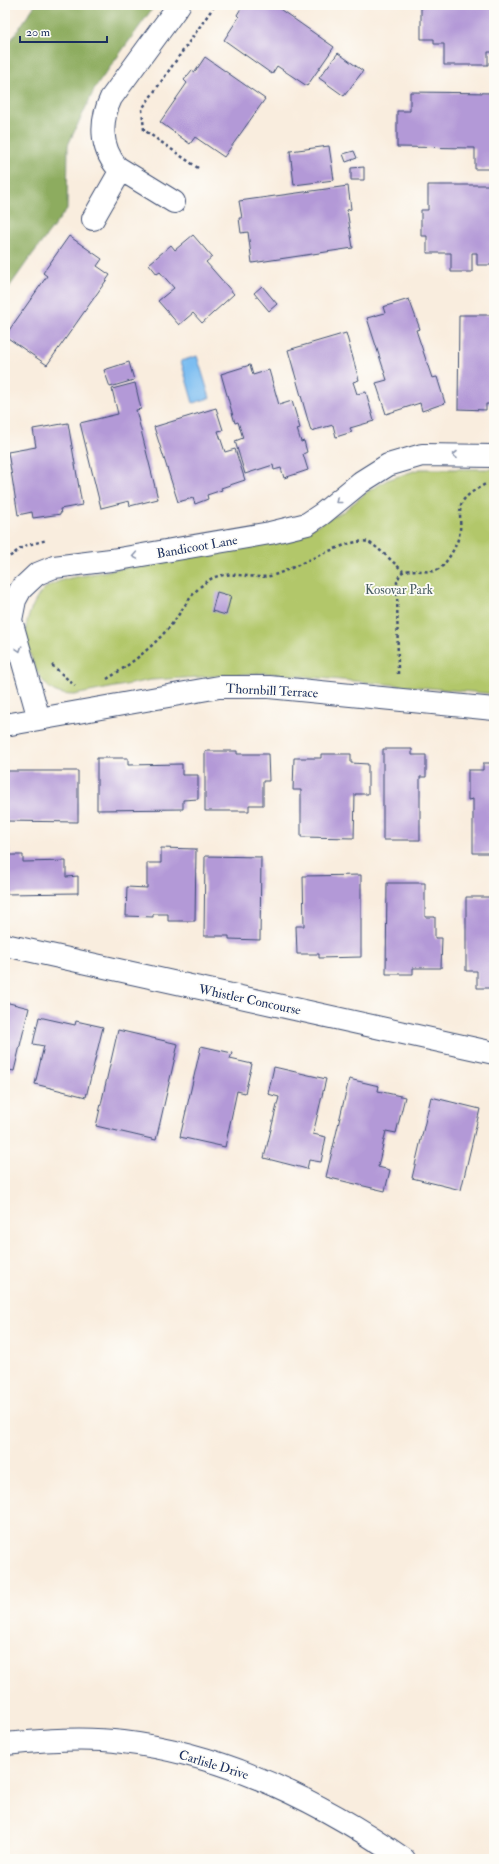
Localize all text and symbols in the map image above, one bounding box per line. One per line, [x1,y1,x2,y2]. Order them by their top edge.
scale bar [20,18,107,44]
text: 20 m [26,25,51,40]
one-way arrow [452,451,458,459]
one-way arrow [336,497,343,504]
street label: Bandicoot Lane [155,532,239,562]
one-way arrow [132,552,138,560]
park label: Kosovar Park [365,582,434,598]
one-way arrow [15,646,23,653]
street label: Thornbill Terrace [225,681,319,701]
street label: Whistler Concourse [196,981,303,1019]
street label: Carlisle Drive [177,1747,251,1783]

